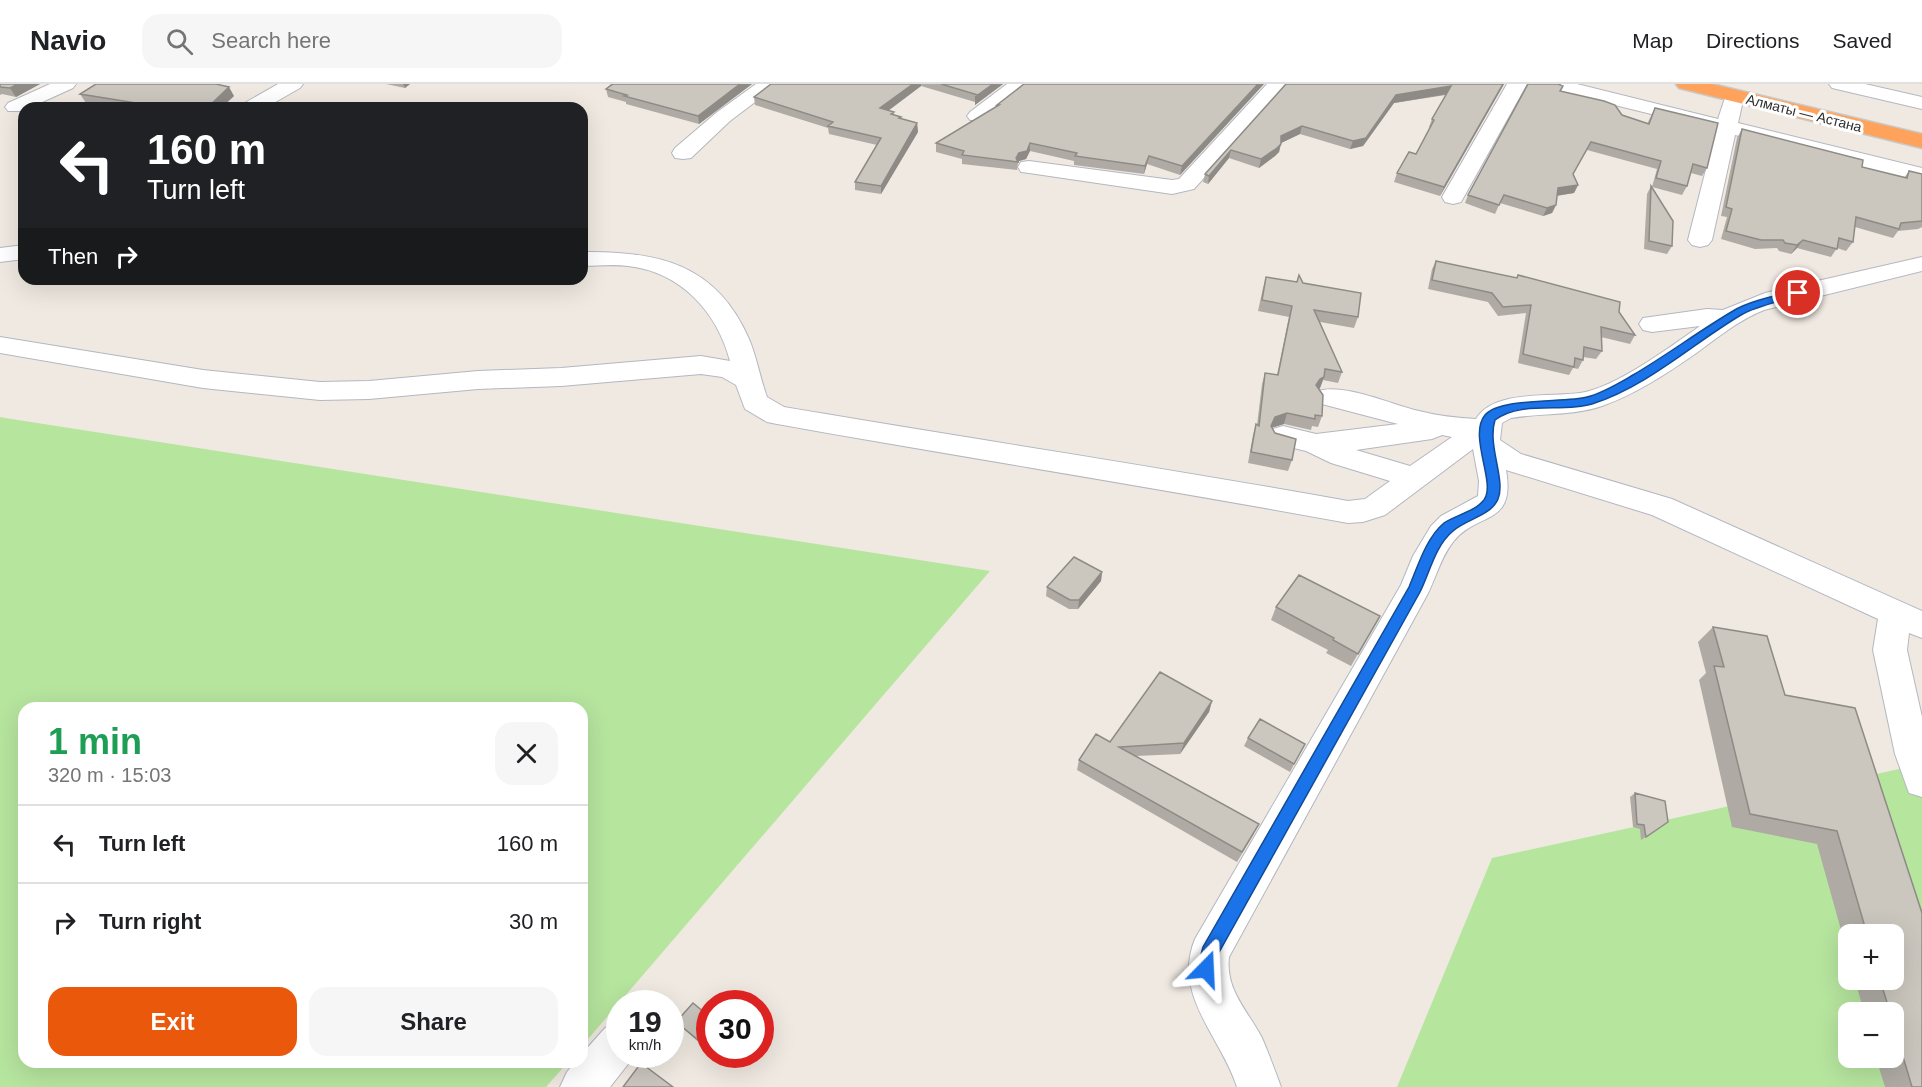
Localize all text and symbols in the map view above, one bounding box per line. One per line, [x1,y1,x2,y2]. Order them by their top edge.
search box [142,14,562,68]
text: Navio [30,25,106,56]
icon: search [163,25,196,58]
text: Search here [211,28,331,53]
text: Map [1632,29,1673,52]
text: Directions [1706,29,1799,52]
text: Saved [1832,29,1892,52]
street label: Алматы — Астана [1744,91,1864,135]
icon: left [48,126,126,204]
text: 160 m [147,126,266,173]
text: Turn left [147,175,245,205]
icon: right [110,240,143,273]
text: Then [48,244,98,269]
pin [1772,267,1823,318]
icon: arrive [1781,276,1814,309]
text: 1 min [48,721,142,762]
button: close [495,722,558,785]
text: 320 m · 15:03 [48,764,171,786]
icon: left [48,828,81,861]
text: Turn left [99,831,185,856]
text: 160 m [497,831,558,856]
icon: right [48,906,81,939]
text: Turn right [99,909,201,934]
text: 30 m [509,909,558,934]
map controls [1838,924,1904,1068]
button: + [1838,924,1904,990]
position arrow [1174,937,1238,1001]
button: Exit [48,987,297,1056]
button: Share [309,987,558,1056]
speed limit sign: 30 [696,990,774,1068]
button: − [1838,1002,1904,1068]
text: 19 [628,1005,662,1038]
text: km/h [629,1036,661,1053]

